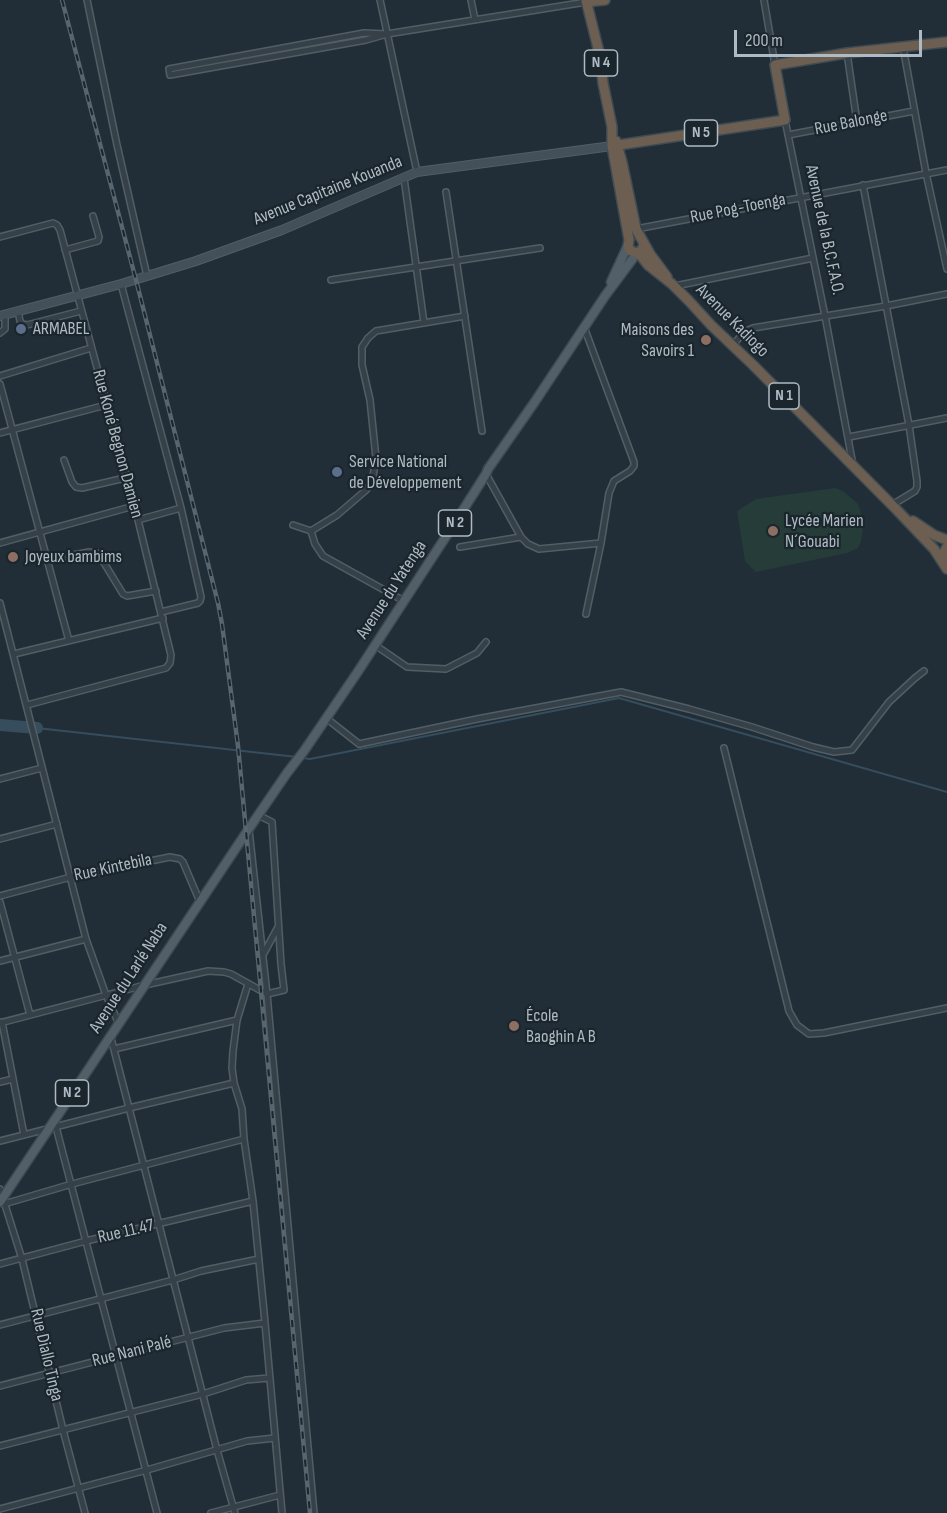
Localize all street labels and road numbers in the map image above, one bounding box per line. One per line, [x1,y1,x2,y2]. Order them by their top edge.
road number: N 4 [584,50,618,76]
street label: Rue Balonge [813,105,889,141]
road number: N 5 [684,120,718,146]
street label: Avenue Capitaine Kouanda [251,151,405,231]
street label: Avenue de la B.C.F.A.O. [800,163,848,297]
street label: Rue Pog-Toenga [688,189,788,229]
street label: Avenue Kadiogo [691,280,773,362]
street label: Rue Koné Begnon Damien [87,367,147,521]
road number: N 1 [769,383,799,409]
road number: N 2 [438,510,472,536]
street label: Avenue du Yatenga [352,537,432,643]
street label: Rue Kintebila [72,849,154,887]
street label: Avenue du Larlé Naba [85,919,173,1037]
road number: N 2 [56,1080,88,1106]
street label: Rue 11.47 [96,1215,156,1249]
street label: Rue Diallo Tinga [25,1307,67,1403]
street label: Rue Nani Palé [90,1332,174,1372]

